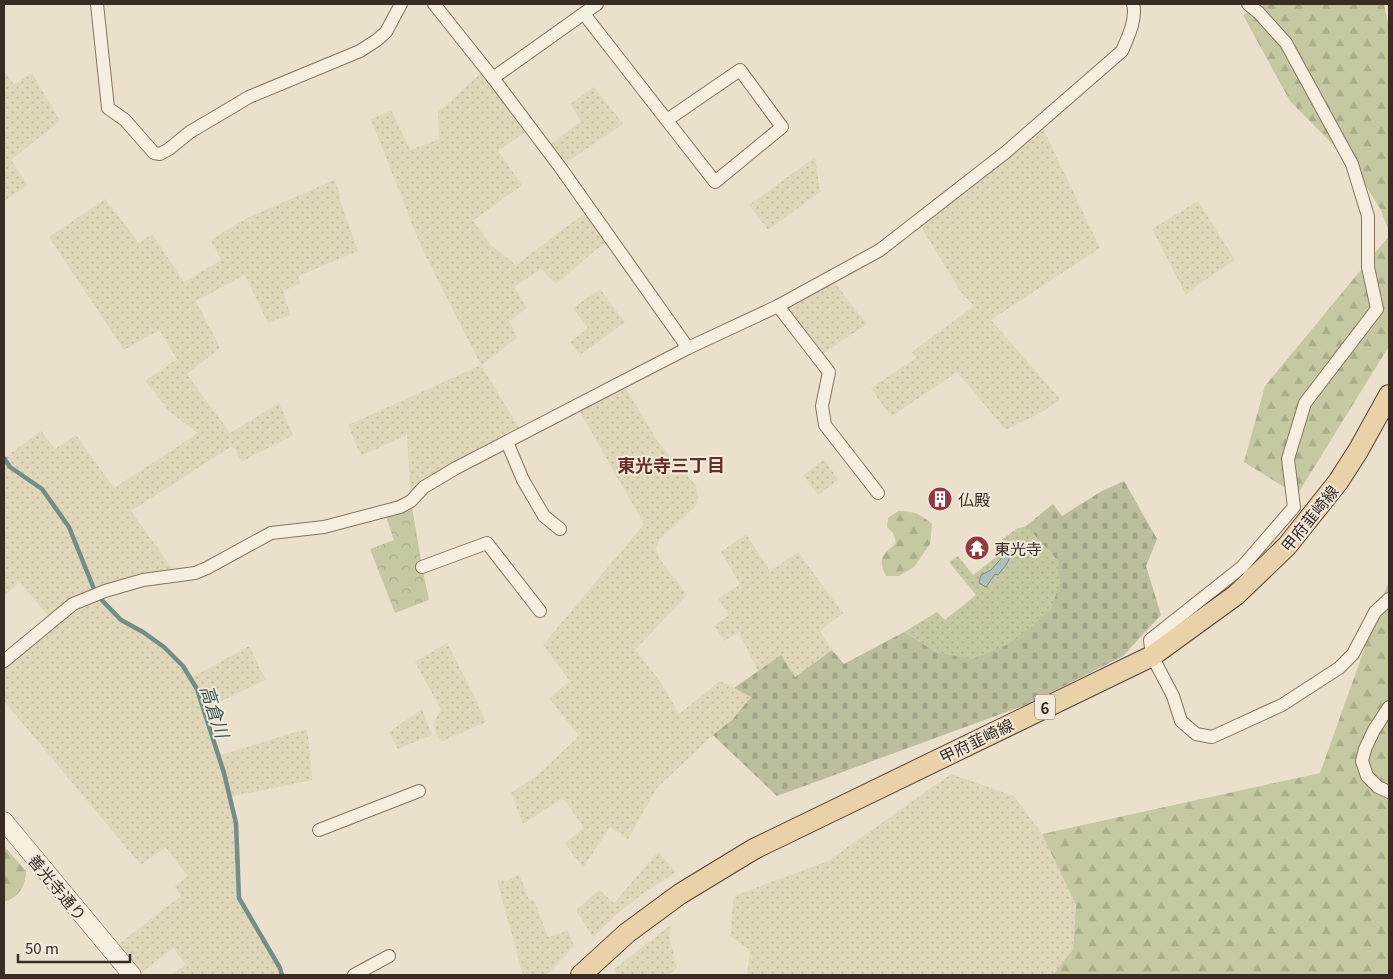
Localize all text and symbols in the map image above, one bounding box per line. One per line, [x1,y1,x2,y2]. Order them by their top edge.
district label: 東光寺三丁目 [617,451,725,477]
street label: 甲府韮崎線 [1274,479,1344,557]
building icon: 仏殿 [927,486,953,512]
place label: 仏殿 [958,487,990,511]
temple icon: 東光寺 [964,535,990,561]
place label: 東光寺 [994,536,1042,560]
water label: 高倉川 [195,681,237,743]
road number: 6 [1035,694,1055,720]
street label: 甲府韮崎線 [935,712,1017,768]
street label: 善光寺通り [23,849,93,925]
scale bar [18,932,130,964]
text: 50 m [25,937,59,958]

